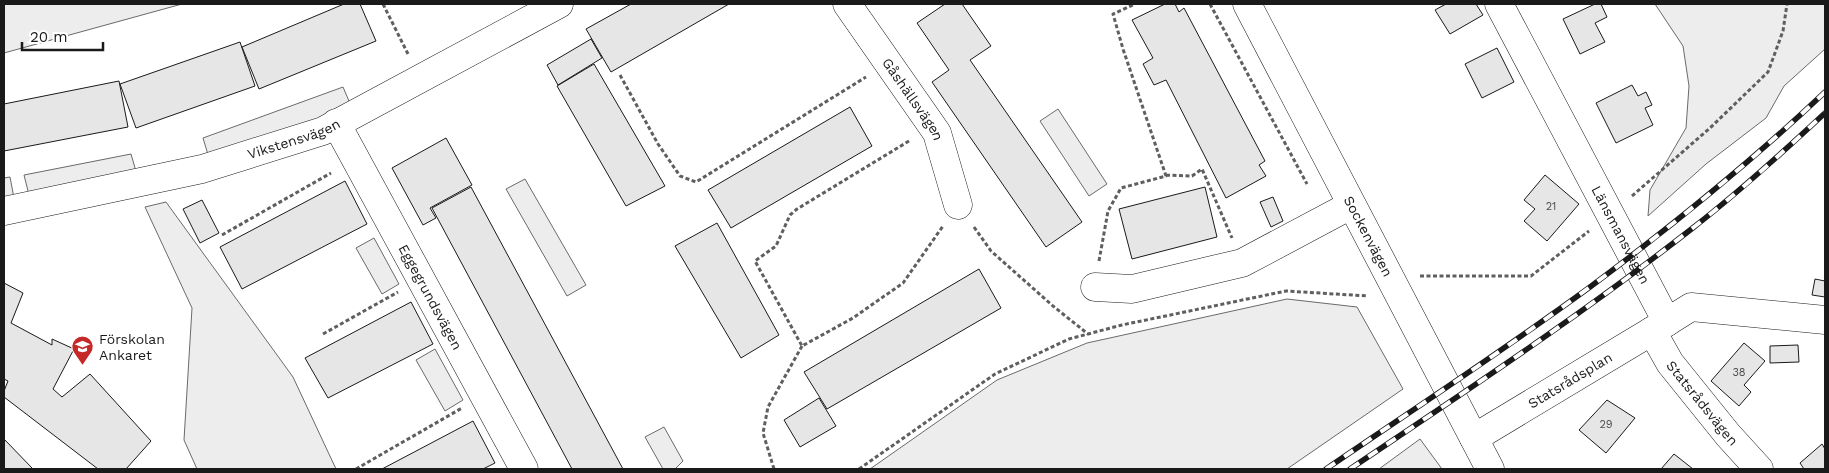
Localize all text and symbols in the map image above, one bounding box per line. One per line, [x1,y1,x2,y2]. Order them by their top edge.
scale bar [22,20,104,52]
text: 20 m [30,28,68,46]
street label: Gåshällsvägen [879,55,947,142]
street label: Vikstensvägen [245,115,343,162]
street label: Länsmansvägen [1588,183,1653,287]
street label: Sockenvägen [1341,193,1396,279]
house number: 21 [1546,200,1556,213]
street label: Eggegrundsvägen [395,241,466,352]
place label: Förskolan Ankaret [99,331,165,363]
school or university icon: Förskolan Ankaret [71,335,95,366]
street label: Statsrådsplan [1525,349,1615,412]
street label: Statsrådsvägen [1663,357,1741,449]
house number: 38 [1732,366,1746,379]
house number: 29 [1599,418,1613,431]

